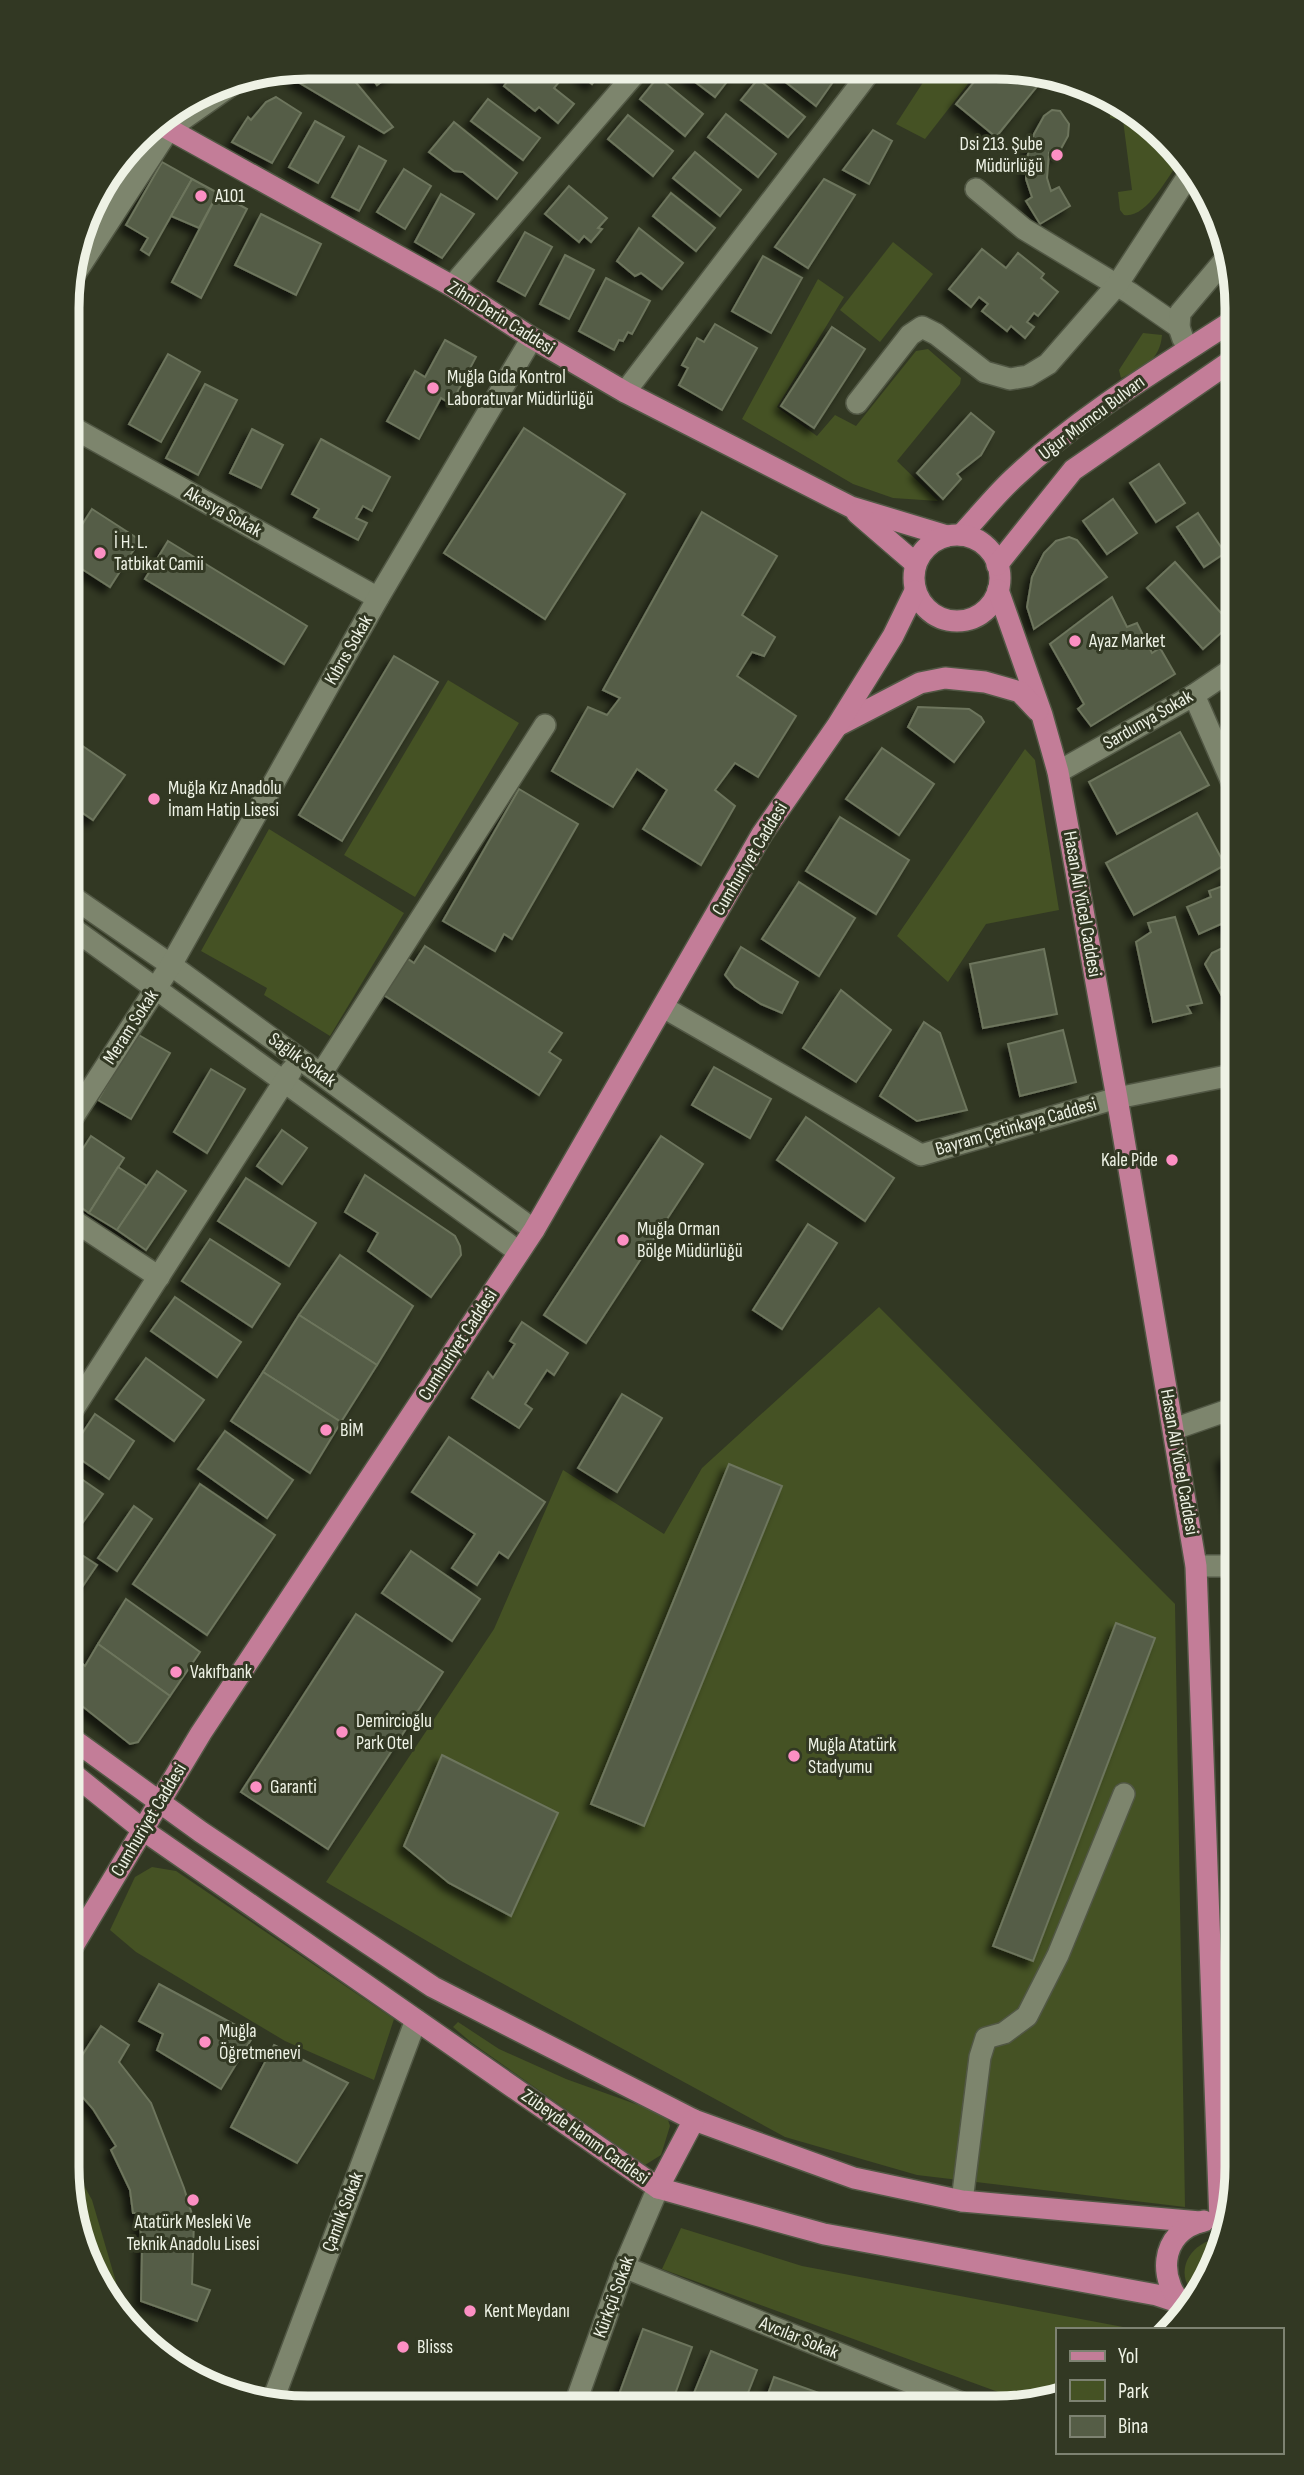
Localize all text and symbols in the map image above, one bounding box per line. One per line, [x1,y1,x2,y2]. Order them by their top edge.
place label: Dsi 213. Şube Müdürlüğü [960,133,1043,178]
marker: Dsi 213. Şube Müdürlüğü [1049,147,1065,163]
place label: A101 [214,185,245,208]
marker: A101 [193,188,209,204]
street label: Zihni Derin Caddesi [443,276,559,360]
place label: Muğla Gıda Kontrol Laboratuvar Müdürlüğü [447,366,594,411]
street label: Uğur Mumcu Bulvarı [1034,371,1150,465]
marker: Muğla Gıda Kontrol Laboratuvar Müdürlüğü [425,380,441,396]
street label: Akasya Sokak [179,481,266,543]
place label: İ H. L. Tatbikat Camii [114,531,204,576]
marker: İ H. L. Tatbikat Camii [92,545,108,561]
street label: Kıbrıs Sokak [320,610,378,689]
place label: Ayaz Market [1088,630,1166,653]
marker: Ayaz Market [1067,633,1083,649]
street label: Sardunya Sokak [1099,685,1198,755]
place label: Muğla Kız Anadolu İmam Hatip Lisesi [168,777,282,822]
marker: Muğla Kız Anadolu İmam Hatip Lisesi [146,791,162,807]
street label: Cumhuriyet Caddesi [707,798,793,920]
street label: Hasan Ali Yücel Caddesi [1058,829,1106,979]
street label: Meram Sokak [98,985,164,1069]
street label: Sağlık Sokak [264,1028,341,1093]
street label: Bayram Çetinkaya Caddesi [933,1093,1099,1161]
place label: Kale Pide [1101,1149,1158,1172]
marker: Kale Pide [1164,1152,1180,1168]
place label: Muğla Orman Bölge Müdürlüğü [637,1218,743,1263]
marker: Muğla Orman Bölge Müdürlüğü [615,1232,631,1248]
street label: Cumhuriyet Caddesi [414,1285,502,1405]
street label: Hasan Ali Yücel Caddesi [1155,1387,1203,1537]
place label: BİM [340,1419,364,1442]
marker: BİM [318,1422,334,1438]
place label: Vakıfbank [190,1661,253,1684]
marker: Vakıfbank [168,1664,184,1680]
place label: Demircioğlu Park Otel [356,1710,432,1755]
marker: Demircioğlu Park Otel [334,1724,350,1740]
place label: Muğla Atatürk Stadyumu [808,1734,897,1779]
marker: Muğla Atatürk Stadyumu [786,1748,802,1764]
street label: Cumhuriyet Caddesi [106,1759,192,1881]
place label: Garanti [270,1776,317,1799]
marker: Garanti [248,1779,264,1795]
place label: Muğla Öğretmenevi [219,2020,301,2065]
marker: Muğla Öğretmenevi [197,2034,213,2050]
street label: Zübeyde Hanım Caddesi [517,2084,653,2190]
street label: Çamlık Sokak [317,2168,369,2255]
marker: Atatürk Mesleki Ve Teknik Anadolu Lisesi [185,2192,201,2208]
place label: Atatürk Mesleki Ve Teknik Anadolu Lisesi [127,2211,259,2256]
street label: Kürkçü Sokak [589,2252,640,2341]
place label: Kent Meydanı [484,2300,570,2323]
marker: Kent Meydanı [462,2303,478,2319]
street label: Avcılar Sokak [755,2311,843,2365]
legend [1056,2328,1283,2454]
place label: Blisss [417,2336,453,2359]
marker: Blisss [395,2339,411,2355]
text: Yol [1118,2344,1138,2369]
text: Park [1118,2379,1149,2404]
text: Bina [1118,2414,1148,2439]

